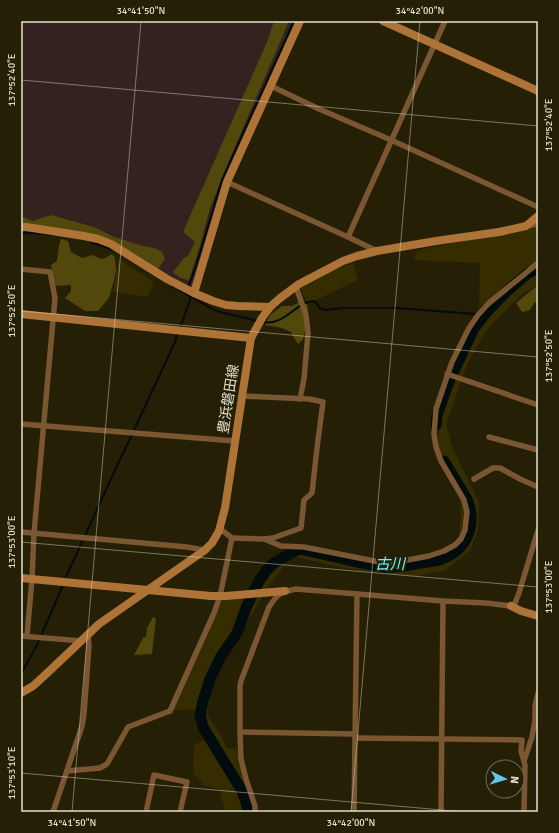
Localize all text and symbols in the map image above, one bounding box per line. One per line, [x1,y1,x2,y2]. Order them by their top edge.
text: 34°41'50"N [117,5,165,17]
text: 34°42'00"N [396,5,444,17]
text: 137°52'40"E [6,53,18,107]
text: 137°52'40"E [543,98,555,152]
text: 137°52'50"E [6,284,18,338]
text: 137°52'50"E [543,329,555,383]
street label: 豊浜磐田線 [215,363,242,435]
text: 137°53'00"E [6,515,18,569]
water label: 古川 [375,555,407,573]
text: 137°53'00"E [543,560,555,614]
text: 137°53'10"E [6,746,18,800]
north arrow [485,759,525,799]
text: N [508,775,521,784]
text: 34°41'50"N [48,817,96,829]
text: 34°42'00"N [327,817,375,829]

